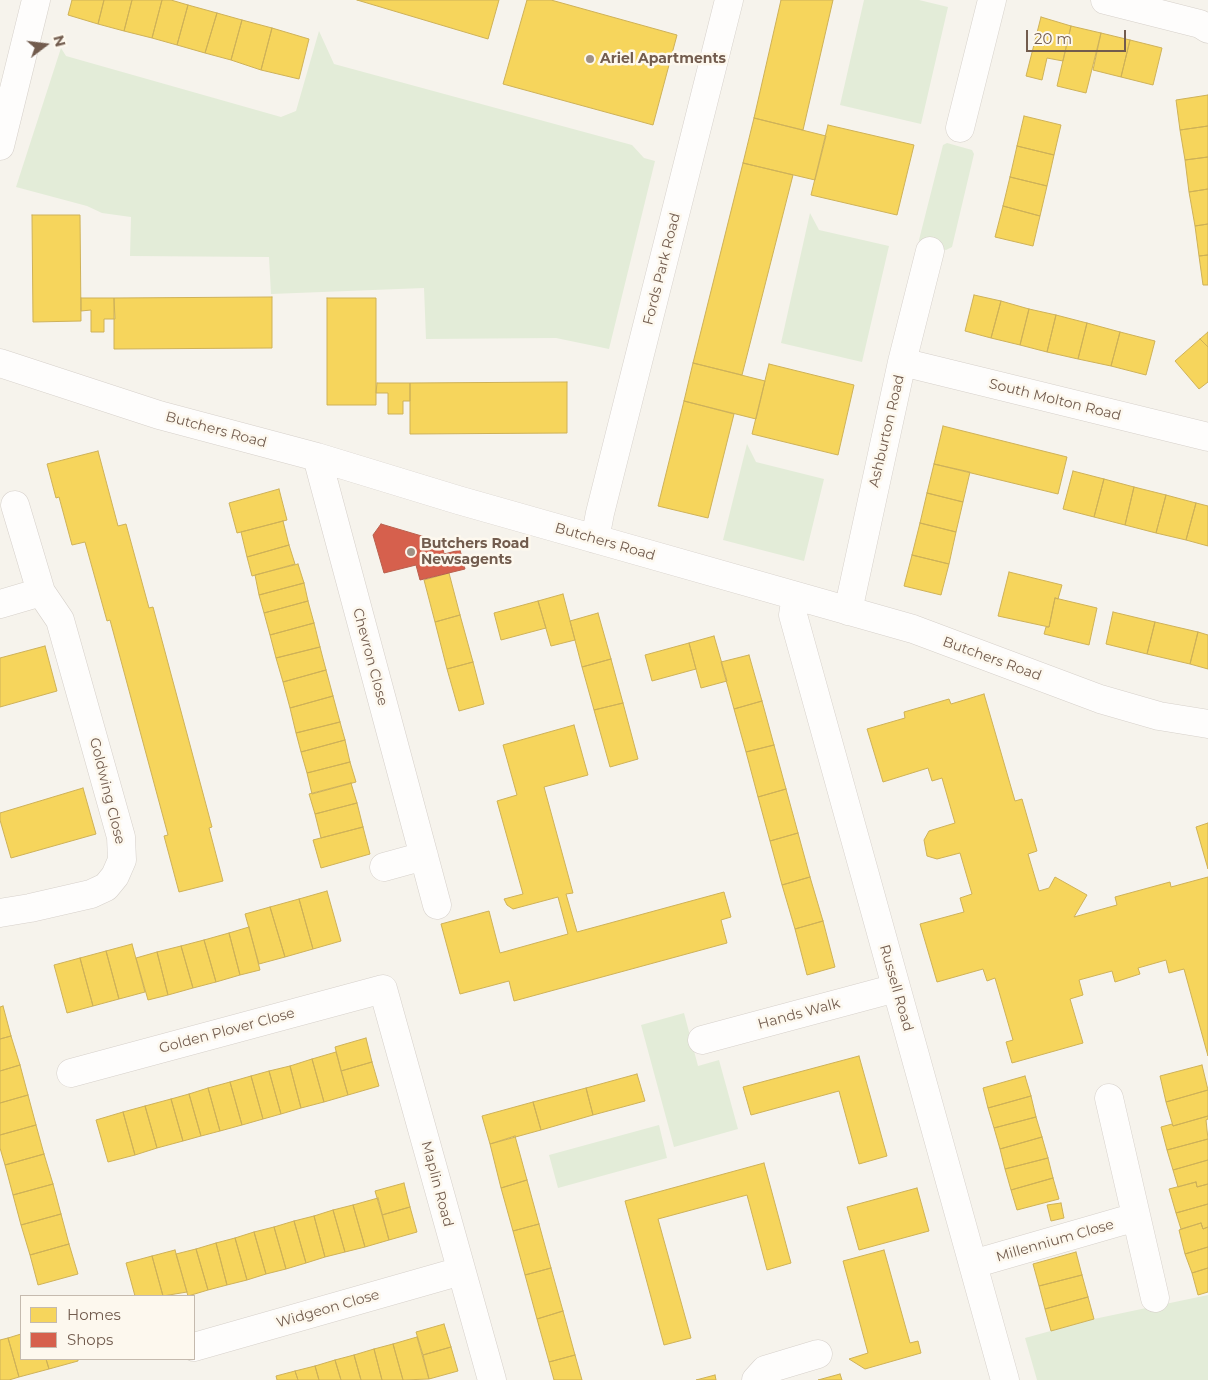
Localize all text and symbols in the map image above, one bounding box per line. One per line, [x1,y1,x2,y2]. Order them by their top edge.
north arrow [20,20,70,70]
scale bar [1028,20,1128,52]
text: 20 m [1034,29,1072,48]
text: N [49,33,70,49]
place label: Ariel Apartments [600,51,726,67]
marker: Ariel Apartments [584,53,596,65]
street label: Fords Park Road [640,211,684,327]
street label: Ashburton Road [866,373,908,489]
street label: South Molton Road [987,375,1123,425]
street label: Butchers Road [164,408,268,452]
street label: Butchers Road [553,520,657,564]
place label: Butchers Road Newsagents [421,536,529,568]
marker: Butchers Road Newsagents [405,546,417,558]
street label: Chevron Close [349,606,391,708]
street label: Butchers Road [940,633,1044,685]
street label: Goldwing Close [86,736,128,846]
street label: Russell Road [876,943,916,1033]
street label: Hands Walk [756,995,842,1033]
street label: Golden Plover Close [157,1005,297,1057]
street label: Maplin Road [417,1139,457,1229]
street label: Millennium Close [994,1216,1116,1266]
street label: Widgeon Close [275,1286,381,1332]
legend [20,1295,195,1360]
text: Homes [67,1305,121,1324]
text: Shops [67,1330,113,1349]

